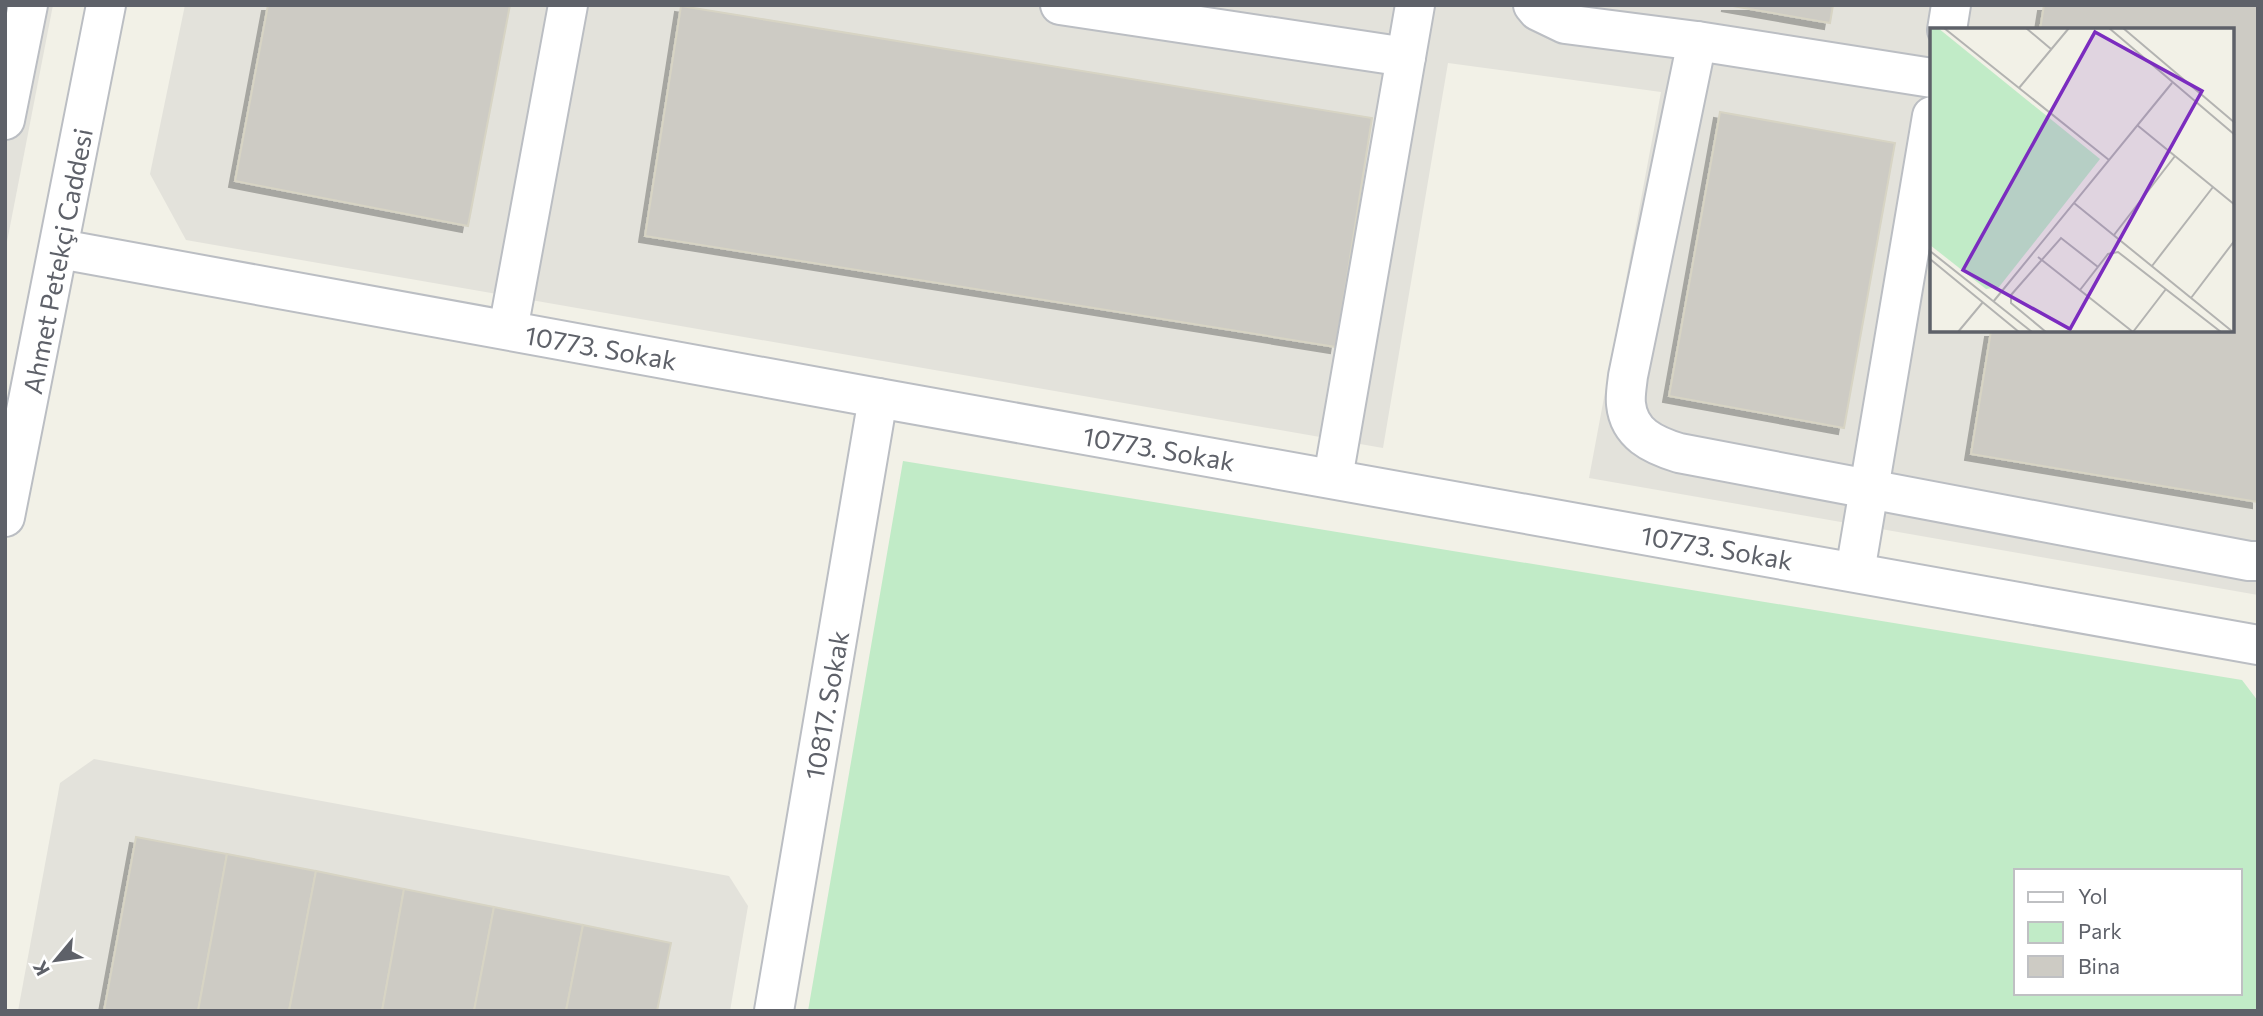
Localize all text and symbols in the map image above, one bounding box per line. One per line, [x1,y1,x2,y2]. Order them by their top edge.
inset map [1930,28,2235,332]
street label: Ahmet Petekçi Caddesi [16,126,98,396]
street label: 10773. Sokak [523,318,679,376]
street label: 10773. Sokak [1081,419,1237,477]
street label: 10773. Sokak [1639,518,1795,576]
street label: 10817. Sokak [798,628,854,782]
legend [2014,869,2242,995]
text: Yol [2078,883,2108,908]
text: Park [2078,918,2122,943]
north arrow [21,925,91,995]
text: Bina [2078,953,2120,978]
text: K [27,957,54,980]

